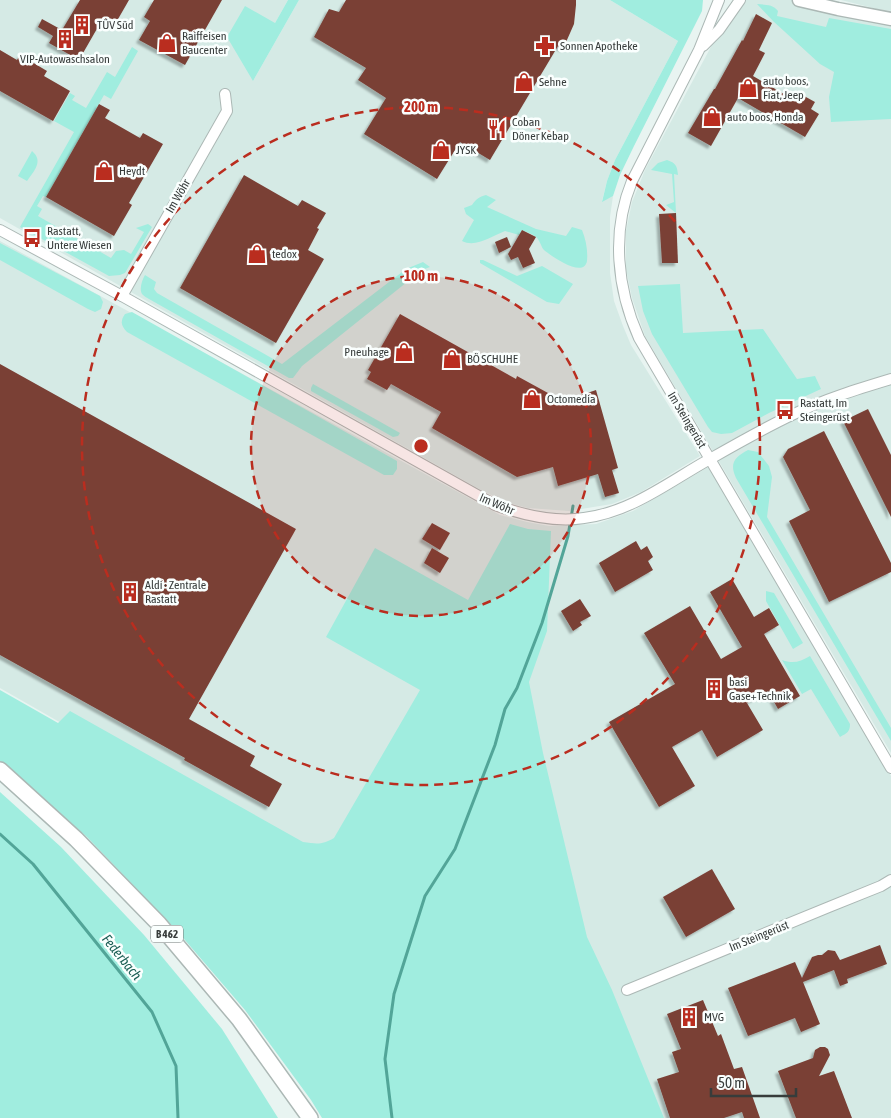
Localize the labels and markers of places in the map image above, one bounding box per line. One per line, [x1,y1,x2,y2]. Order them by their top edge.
building icon: TÜV Süd [71,14,93,36]
place label: TÜV Süd [97,18,133,32]
building icon: VIP-Autowaschsalon [54,28,76,50]
place label: Raiffeisen Baucenter [182,29,228,57]
shop icon: Raiffeisen Baucenter [156,32,178,54]
pharmacy icon: Sonnen Apotheke [534,35,556,57]
place label: Sonnen Apotheke [560,39,638,53]
place label: VIP-Autowaschsalon [20,52,110,66]
shop icon: Sehne [513,71,535,93]
place label: auto boos, Fiat, Jeep [763,74,808,102]
place label: Sehne [539,75,567,89]
shop icon: auto boos, Fiat, Jeep [737,77,759,99]
shop icon: auto boos, Honda [701,106,723,128]
place label: auto boos, Honda [727,110,804,124]
place label: Coban Döner Kebap [512,115,569,143]
restaurant icon: Coban Döner Kebap [486,118,508,140]
shop icon: JYSK [430,139,452,161]
place label: JYSK [456,143,476,157]
shop icon: Heydt [93,160,115,182]
place label: Heydt [119,164,146,178]
place label: Rastatt, Untere Wiesen [47,224,112,252]
bus stop icon: Rastatt, Untere Wiesen [21,227,43,249]
shop icon: tedox [246,243,268,265]
place label: tedox [272,247,297,261]
shop icon: Pneuhage [393,341,415,363]
place label: Pneuhage [344,345,389,359]
shop icon: BÖ SCHUHE [441,348,463,370]
place label: BÖ SCHUHE [467,352,518,366]
shop icon: Octomedia [521,388,543,410]
place label: Octomedia [547,392,595,406]
place label: Rastatt, Im Steingerüst [800,396,850,424]
bus stop icon: Rastatt, Im Steingerüst [774,399,796,421]
centre of rings [412,437,430,455]
place label: Aldi - Zentrale Rastatt [145,578,206,606]
building icon: Aldi - Zentrale Rastatt [119,581,141,603]
place label: basi Gase+Technik [729,675,792,703]
building icon: basi Gase+Technik [703,678,725,700]
building icon: MVG [678,1006,700,1028]
place label: MVG [704,1010,724,1024]

